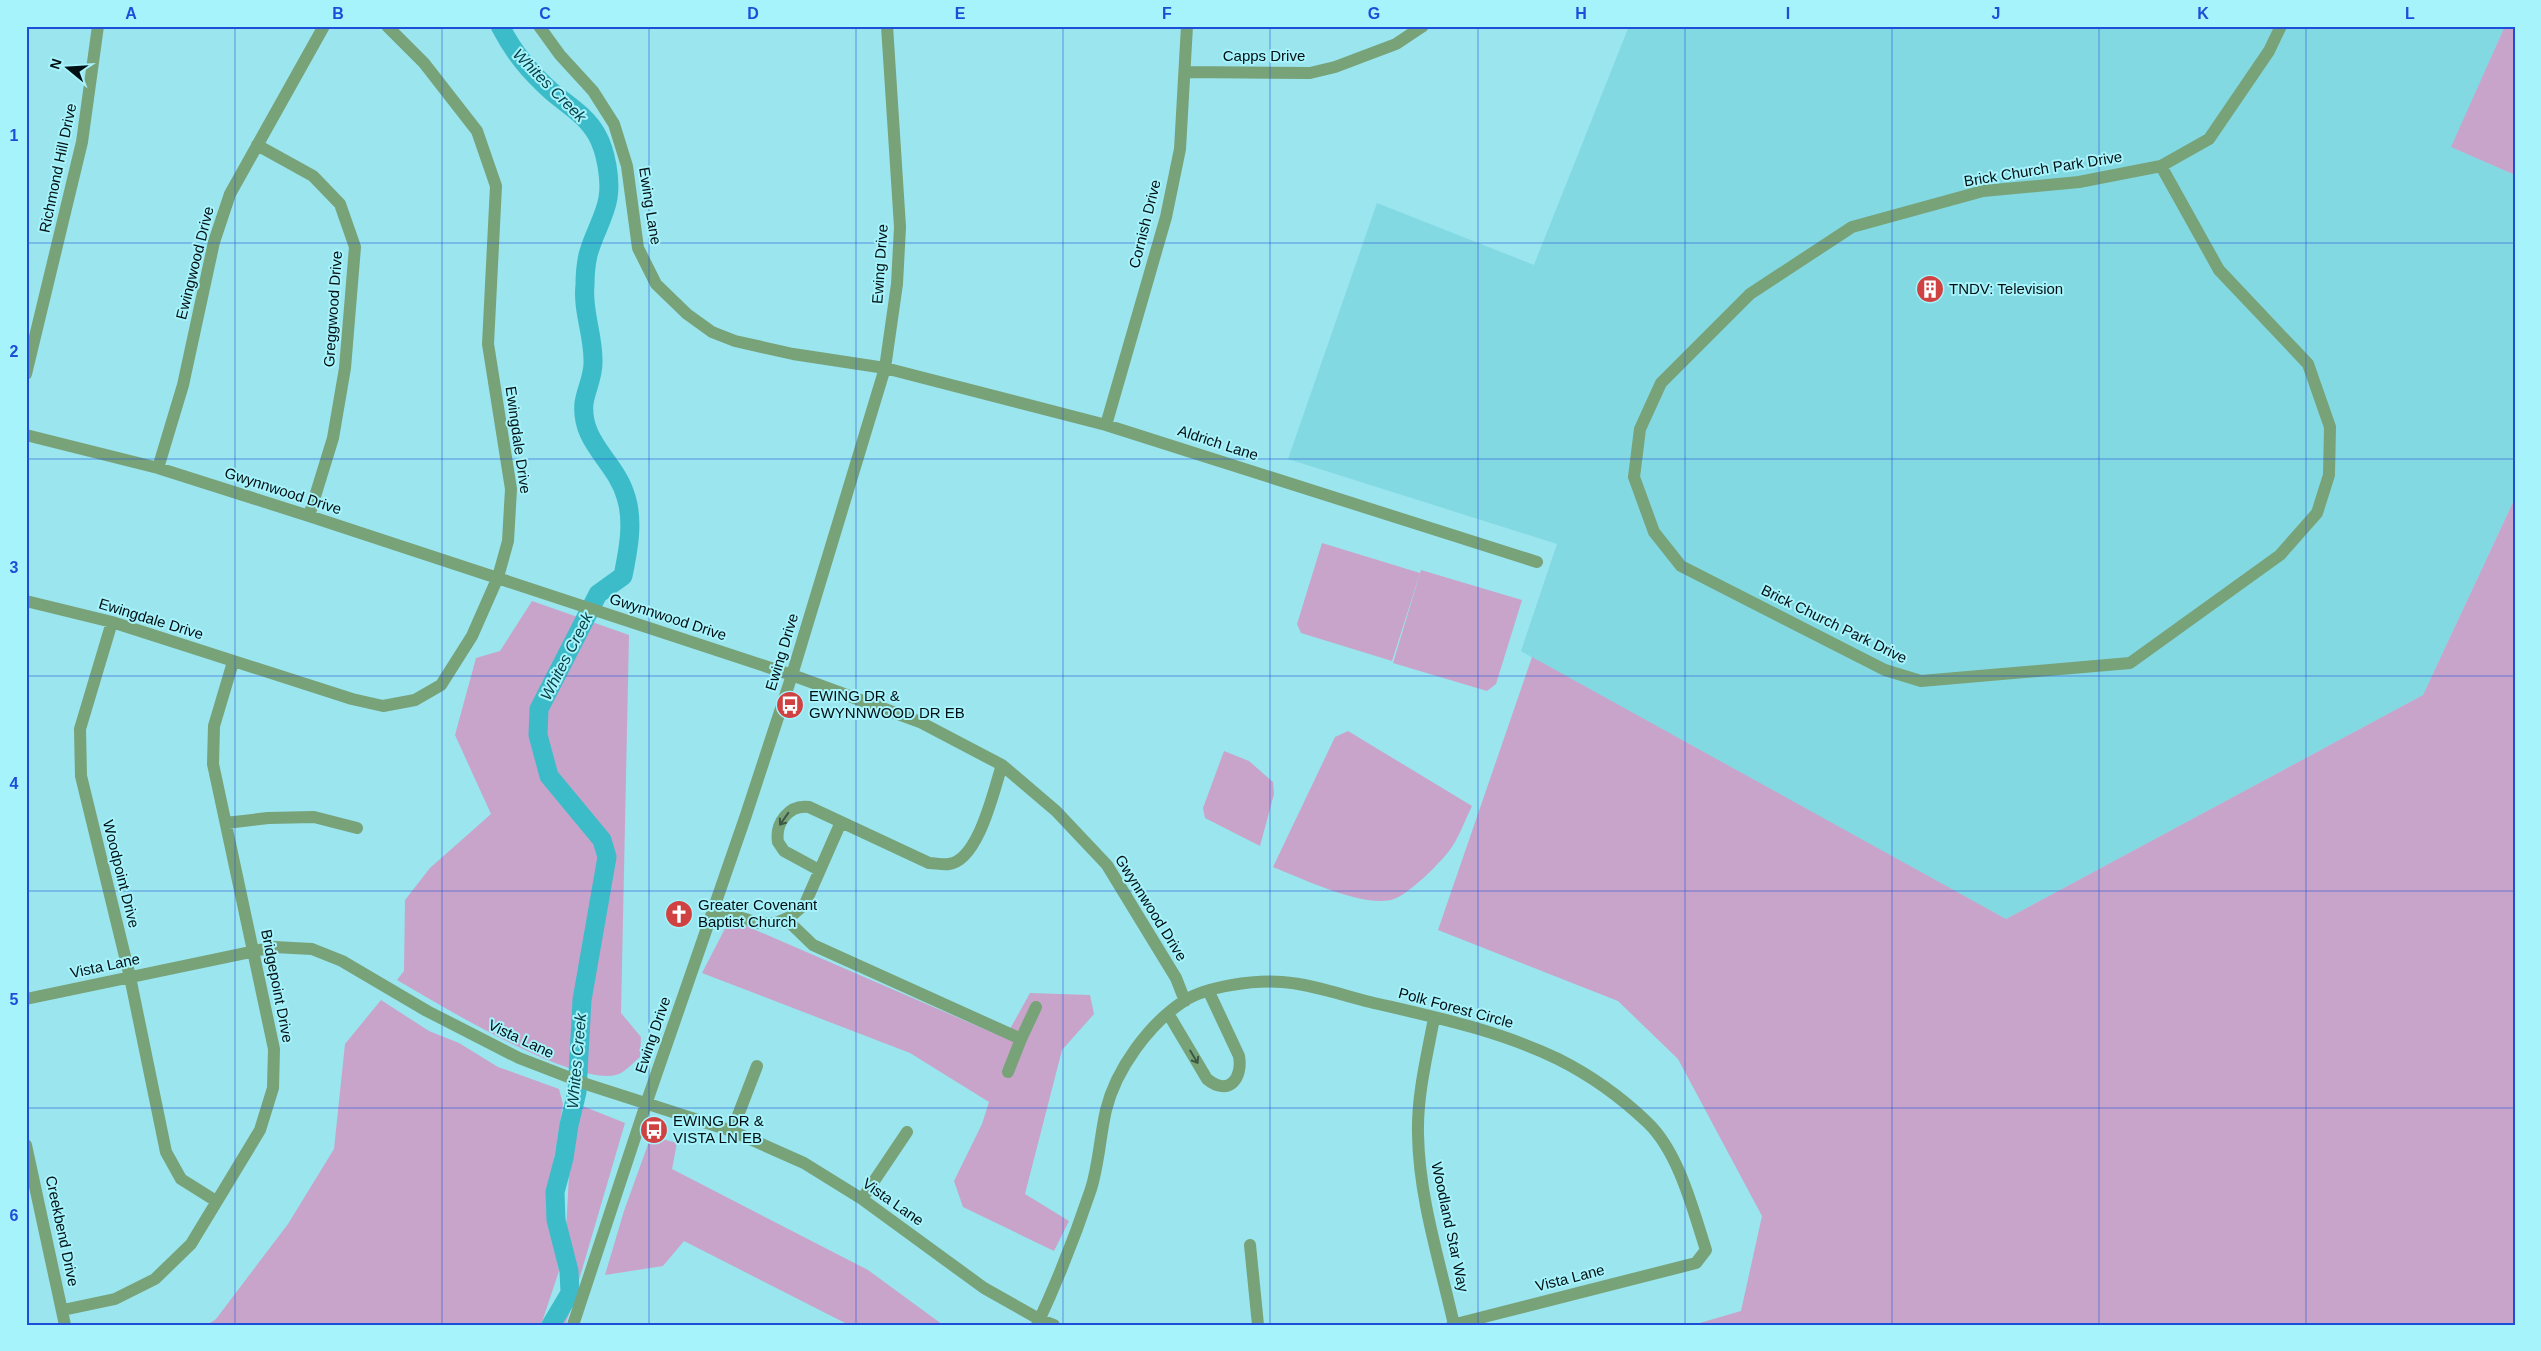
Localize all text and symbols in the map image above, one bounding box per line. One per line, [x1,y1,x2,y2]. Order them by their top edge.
text: A [125,5,137,22]
text: B [332,5,344,22]
text: C [539,5,551,22]
text: D [747,5,759,22]
text: E [955,5,966,22]
text: F [1162,5,1172,22]
text: G [1368,5,1380,22]
text: H [1575,5,1587,22]
text: I [1786,5,1790,22]
text: J [1992,5,2000,22]
text: K [2197,5,2209,22]
text: L [2405,5,2415,22]
north arrow [42,42,92,92]
water label: Whites Creek [510,45,590,126]
street label: Capps Drive [1223,47,1305,64]
text: N [46,57,65,71]
street label: Richmond Hill Drive [36,102,80,234]
text: 1 [10,127,19,144]
street label: Brick Church Park Drive [1963,148,2123,189]
street label: Ewing Lane [636,166,665,246]
street label: Cornish Drive [1125,178,1164,270]
street label: Ewingwood Drive [172,205,217,321]
street label: Ewing Drive [868,223,891,304]
street label: Greggwood Drive [320,250,345,368]
building icon: TNDV: Television [1915,274,1945,304]
place label: TNDV: Television [1949,280,2063,297]
text: 2 [10,343,19,360]
street label: Ewingdale Drive [503,385,534,495]
street label: Aldrich Lane [1176,422,1260,463]
street label: Gwynnwood Drive [223,464,344,517]
text: 3 [10,559,19,576]
street label: Brick Church Park Drive [1759,581,1910,666]
street label: Gwynnwood Drive [608,590,729,643]
street label: Ewingdale Drive [97,595,205,642]
water label: Whites Creek [537,609,596,703]
street label: Ewing Drive [762,611,801,693]
place label: EWING DR & GWYNNWOOD DR EB [809,687,965,721]
bus stop icon: EWING DR & GWYNNWOOD DR EB [775,690,805,720]
text: 4 [10,775,19,792]
one-way arrow [779,811,789,825]
street label: Woodpoint Drive [100,818,143,930]
street label: Gwynnwood Drive [1112,852,1191,964]
place label: Greater Covenant Baptist Church [698,896,818,930]
church icon: Greater Covenant Baptist Church [664,899,694,929]
street label: Bridgepoint Drive [258,928,297,1044]
street label: Vista Lane [69,950,141,981]
street label: Polk Forest Circle [1397,984,1515,1031]
text: 5 [10,991,19,1008]
street label: Ewing Drive [631,994,674,1075]
water label: Whites Creek [564,1011,589,1110]
street label: Vista Lane [486,1016,557,1061]
one-way arrow [1190,1049,1200,1063]
place label: EWING DR & VISTA LN EB [673,1112,764,1146]
bus stop icon: EWING DR & VISTA LN EB [639,1115,669,1145]
street label: Woodland Star Way [1428,1160,1473,1294]
street label: Creekbend Drive [42,1174,83,1288]
street label: Vista Lane [859,1174,927,1229]
text: 6 [10,1207,19,1224]
street label: Vista Lane [1534,1261,1606,1294]

